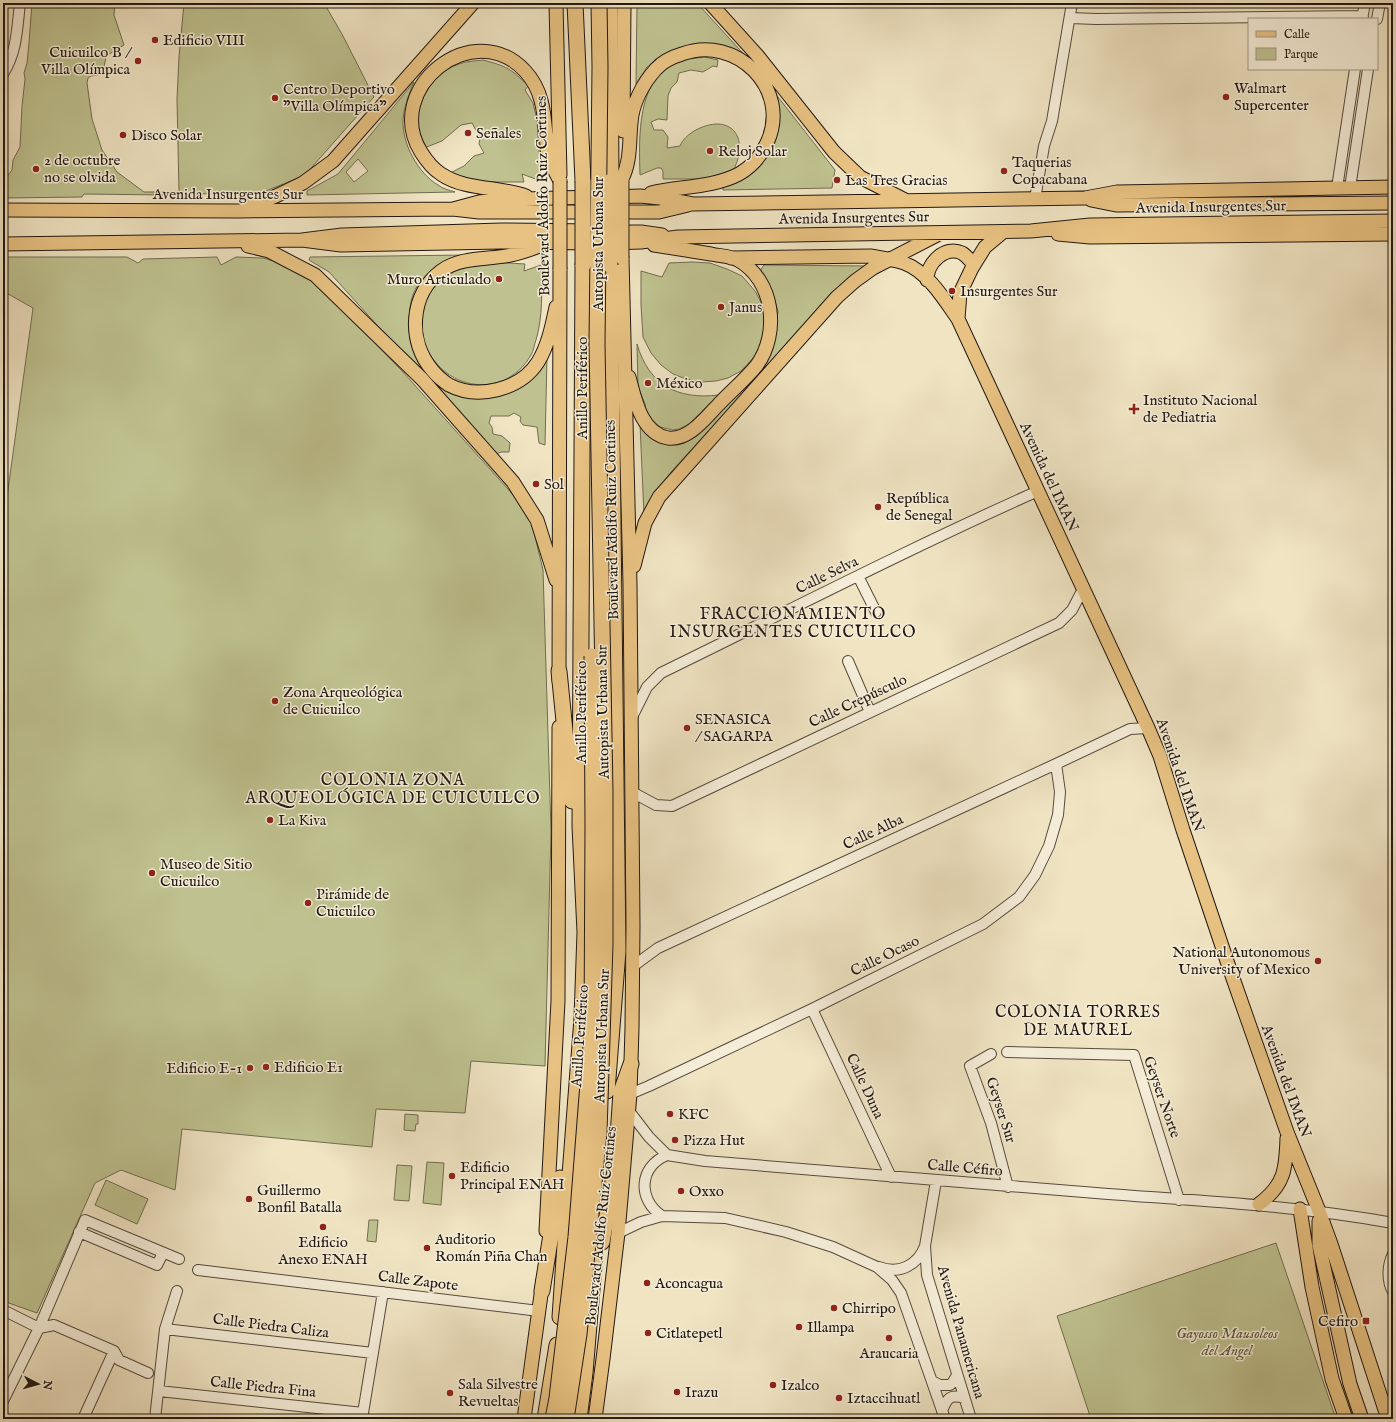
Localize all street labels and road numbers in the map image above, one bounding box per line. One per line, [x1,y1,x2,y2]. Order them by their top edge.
street label: Boulevard Adolfo Ruiz Cortines [532,96,554,296]
street label: Autopista Urbana Sur [589,176,608,312]
street label: Avenida Insurgentes Sur [152,185,304,204]
street label: Avenida Insurgentes Sur [1135,196,1287,218]
street label: Avenida Insurgentes Sur [778,207,930,229]
street label: Anillo Periférico [573,337,592,440]
street label: Avenida del IMAN [1015,418,1083,535]
street label: Boulevard Adolfo Ruiz Cortines [601,420,623,620]
street label: Calle Selva [793,552,862,598]
street label: Autopista Urbana Sur [592,644,614,780]
street label: Anillo Periférico [572,661,591,764]
street label: Calle Crepúsculo [806,670,910,732]
street label: Avenida del IMAN [1151,715,1208,834]
street label: Calle Alba [840,810,907,854]
street label: Calle Ocaso [847,931,923,981]
street label: Autopista Urbana Sur [590,968,614,1105]
street label: Anillo Periférico [567,984,593,1089]
street label: Avenida del IMAN [1256,1021,1315,1140]
street label: Calle Duna [842,1050,889,1122]
street label: Geyser Norte [1139,1054,1185,1141]
street label: Geyser Sur [981,1075,1021,1146]
street label: Boulevard Adolfo Ruiz Cortines [581,1125,621,1327]
street label: Calle Céfiro [927,1155,1003,1181]
street label: Avenida Panamericana [933,1262,989,1401]
street label: Calle Zapote [377,1267,459,1295]
street label: Calle Piedra Caliza [212,1309,331,1343]
street label: Calle Piedra Fina [209,1372,317,1402]

